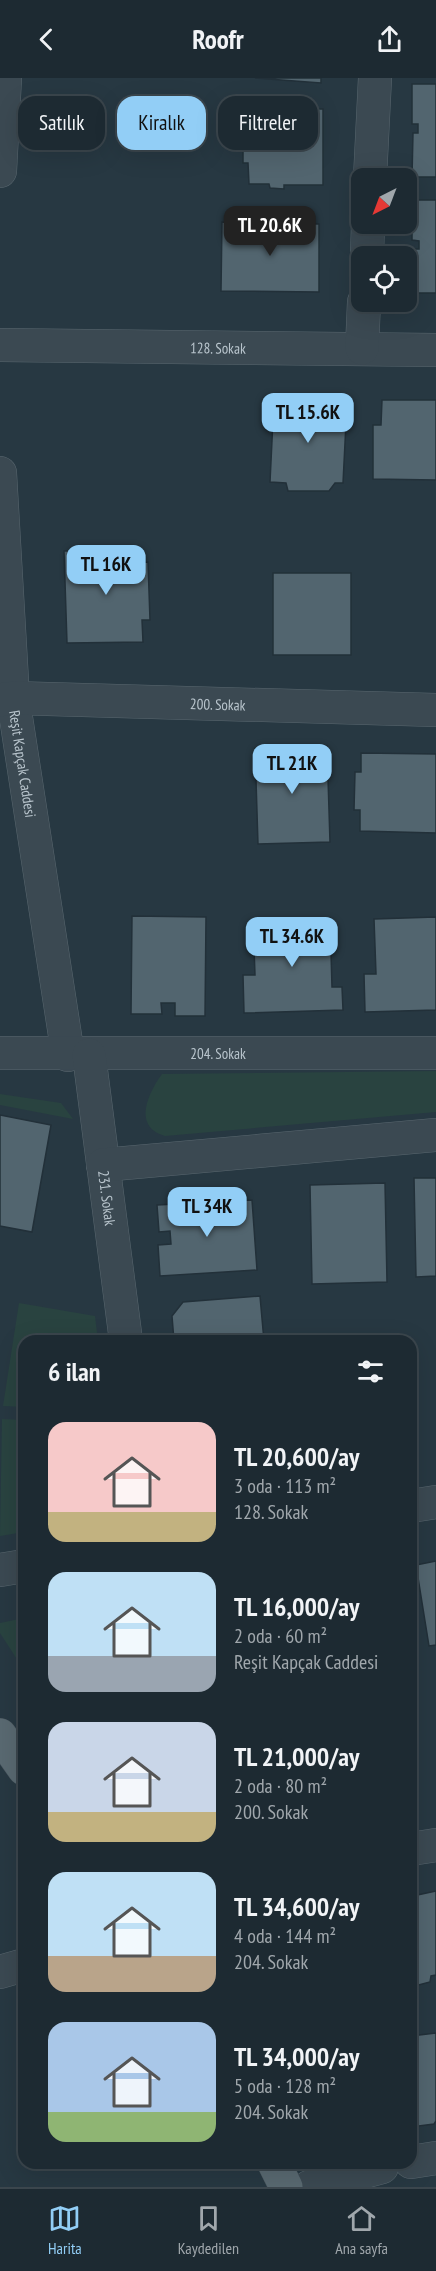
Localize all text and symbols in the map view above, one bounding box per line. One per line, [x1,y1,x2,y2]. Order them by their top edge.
text: Roofr [192,22,244,56]
icon: back [30,23,63,56]
icon: share [373,23,406,56]
chip: Satılık [18,96,105,150]
chip: Kiralık [117,96,206,150]
chip: Filtreler [218,96,318,150]
north arrow [351,168,417,234]
map controls [351,168,417,312]
pin: TL 20.6K [208,206,332,257]
text: TL 20.6K [238,212,302,238]
button: locate [351,246,417,312]
street label: 128. Sokak [190,338,246,357]
pin: TL 15.6K [246,393,370,444]
text: TL 15.6K [276,399,340,425]
pin: TL 16K [57,545,155,596]
text: TL 16K [81,551,131,577]
street label: 200. Sokak [190,694,246,714]
street label: Reşit Kapçak Caddesi [6,709,41,819]
pin: TL 21K [243,744,341,795]
text: TL 21K [267,750,317,776]
pin: TL 34.6K [230,917,354,968]
text: TL 34.6K [260,923,324,949]
street label: 204. Sokak [190,1044,246,1063]
street label: 231. Sokak [94,1169,120,1227]
pin: TL 34K [158,1187,256,1238]
text: TL 34K [182,1193,232,1219]
text: 6 ilan [48,1355,100,1388]
icon: filters [354,1355,387,1388]
text: TL 20,600/ay [234,1440,360,1473]
icon: home [96,1446,168,1518]
text: 3 oda · 113 m² [234,1473,336,1499]
text: 128. Sokak [234,1499,308,1525]
text: TL 16,000/ay [234,1590,360,1623]
icon: home [96,1596,168,1668]
text: 2 oda · 60 m² [234,1623,327,1649]
text: Reşit Kapçak Caddesi [234,1649,378,1675]
text: TL 21,000/ay [234,1740,360,1773]
icon: home [96,1746,168,1818]
text: 2 oda · 80 m² [234,1773,327,1799]
text: 200. Sokak [234,1799,308,1825]
text: TL 34,600/ay [234,1890,360,1923]
icon: home [96,1896,168,1968]
text: 4 oda · 144 m² [234,1923,336,1949]
text: 204. Sokak [234,1949,308,1975]
text: TL 34,000/ay [234,2040,360,2073]
icon: home [96,2046,168,2118]
text: 5 oda · 128 m² [234,2073,336,2099]
text: 204. Sokak [234,2099,308,2125]
tab: Harita [48,2202,82,2258]
tab: Kaydedilen [178,2202,239,2258]
tab: Ana sayfa [335,2202,388,2258]

